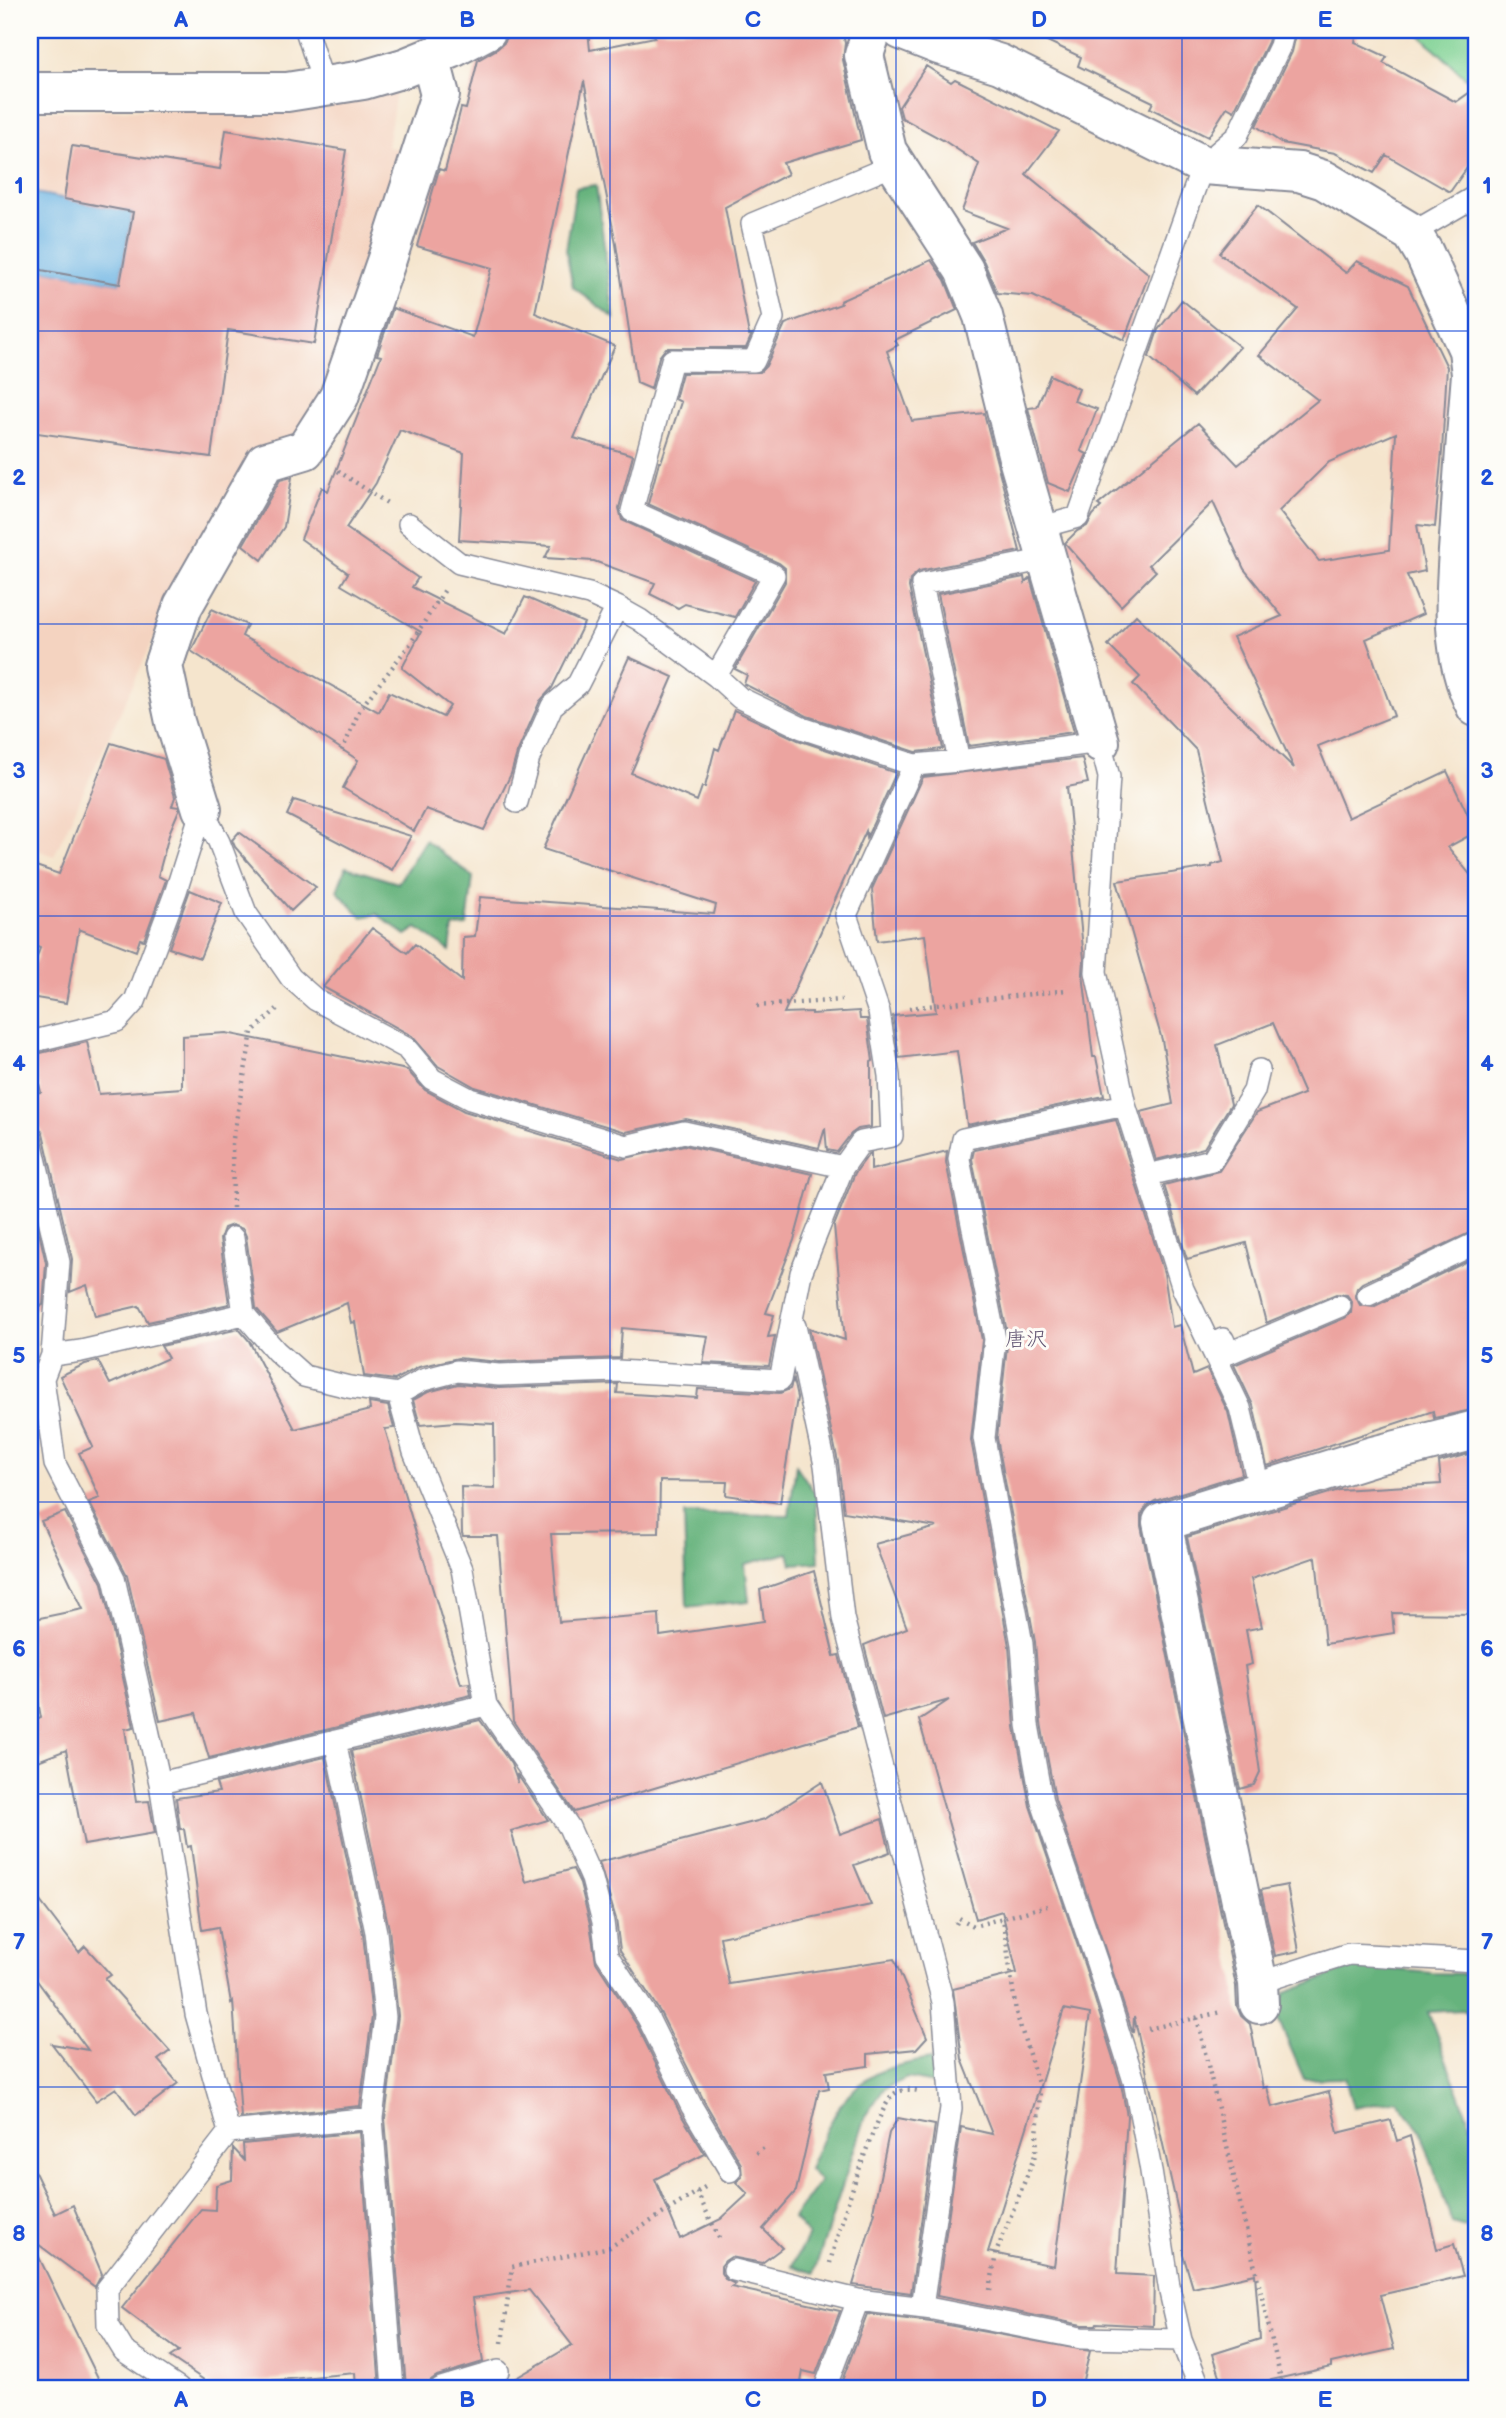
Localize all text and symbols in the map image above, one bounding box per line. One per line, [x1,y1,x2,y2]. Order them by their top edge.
text: A [173,6,189,34]
text: B [459,6,475,34]
text: C [745,6,761,34]
text: D [1031,6,1047,34]
text: E [1318,6,1333,34]
text: 1 [14,172,24,200]
text: 1 [1482,172,1492,200]
text: 2 [12,464,26,492]
text: 2 [1480,464,1494,492]
text: 3 [12,757,26,785]
text: 3 [1480,757,1494,785]
text: 4 [12,1050,26,1078]
text: 4 [1480,1050,1494,1078]
district label: 唐沢 [1005,1327,1047,1352]
text: 5 [12,1342,26,1370]
text: 5 [1480,1342,1494,1370]
text: 6 [12,1635,26,1663]
text: 6 [1480,1635,1494,1663]
text: 7 [13,1928,26,1956]
text: 7 [1481,1928,1494,1956]
text: 8 [12,2220,26,2248]
text: 8 [1480,2220,1494,2248]
text: A [173,2386,189,2414]
text: B [459,2386,475,2414]
text: C [745,2386,761,2414]
text: D [1031,2386,1047,2414]
text: E [1318,2386,1333,2414]

